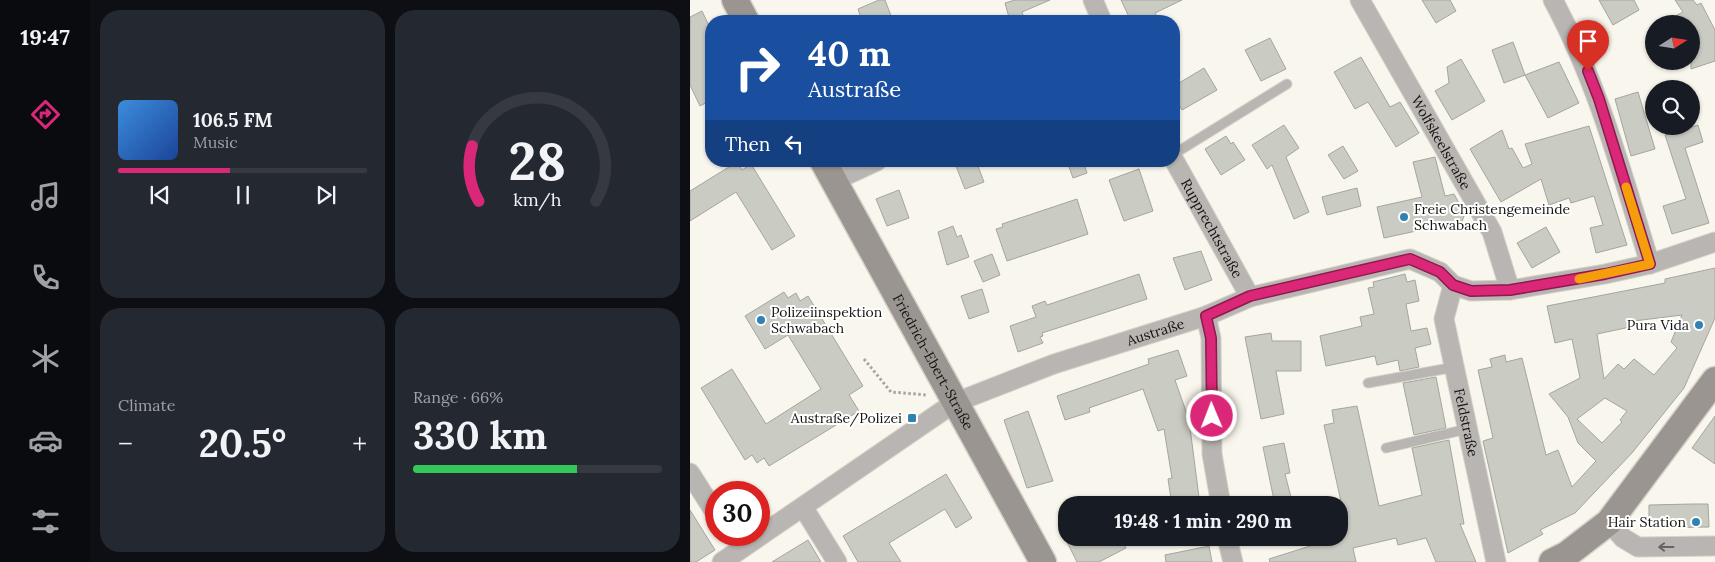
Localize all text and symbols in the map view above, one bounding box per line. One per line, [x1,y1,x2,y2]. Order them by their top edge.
north arrow [1645,15,1700,70]
map controls [1645,15,1700,135]
pin [1567,20,1609,71]
text: 19:47 [20,23,70,51]
icon: arrive [1574,27,1602,55]
text: 40 m [808,31,891,76]
icon: right [725,35,790,100]
text: Austraße [808,75,901,103]
button: search [1645,80,1700,135]
street label: Wolfskeelstraße [1407,92,1475,193]
icon: directions [28,97,63,132]
text: 106.5 FM [193,108,273,132]
text: 28 [509,128,566,194]
icon: left [780,130,808,158]
text: Music [193,132,238,152]
text: Then [725,132,770,156]
street label: Rupprechtstraße [1177,175,1247,281]
icon: music [28,179,63,214]
icon: previous [146,181,174,209]
icon: pause [229,181,257,209]
icon: next [312,181,340,209]
text: km/h [513,188,562,211]
place label: Freie Christengemeinde Schwabach [1414,200,1571,234]
marker: Freie Christengemeinde Schwabach [1398,211,1410,223]
icon: phone [28,260,63,295]
street label: Friedrich-Ebert-Straße [889,291,978,433]
place label: Polizeiinspektion Schwabach [771,303,883,337]
marker: Polizeiinspektion Schwabach [755,314,767,326]
street label: Austraße [1123,314,1187,350]
place label: Pura Vida [1627,316,1689,334]
marker: Pura Vida [1693,319,1705,331]
icon: climate [28,341,63,376]
text: Range · 66% [413,387,503,407]
street label: Feldstraße [1450,387,1482,459]
position arrow [1185,389,1237,441]
text: Climate [118,395,175,415]
place label: Austraße/Polizei [790,409,902,427]
text: 330 km [413,411,547,459]
marker: Austraße/Polizei [906,412,918,424]
text: 20.5° [199,419,286,467]
icon: car [28,423,63,458]
text: − [118,426,133,462]
text: + [352,426,367,462]
speed limit sign: 30 [705,481,770,546]
icon: filters [28,504,63,539]
text: 19:48 · 1 min · 290 m [1114,509,1292,533]
place label: Hair Station [1608,513,1686,531]
marker: Hair Station [1690,516,1702,528]
one-way arrow [1659,542,1675,552]

